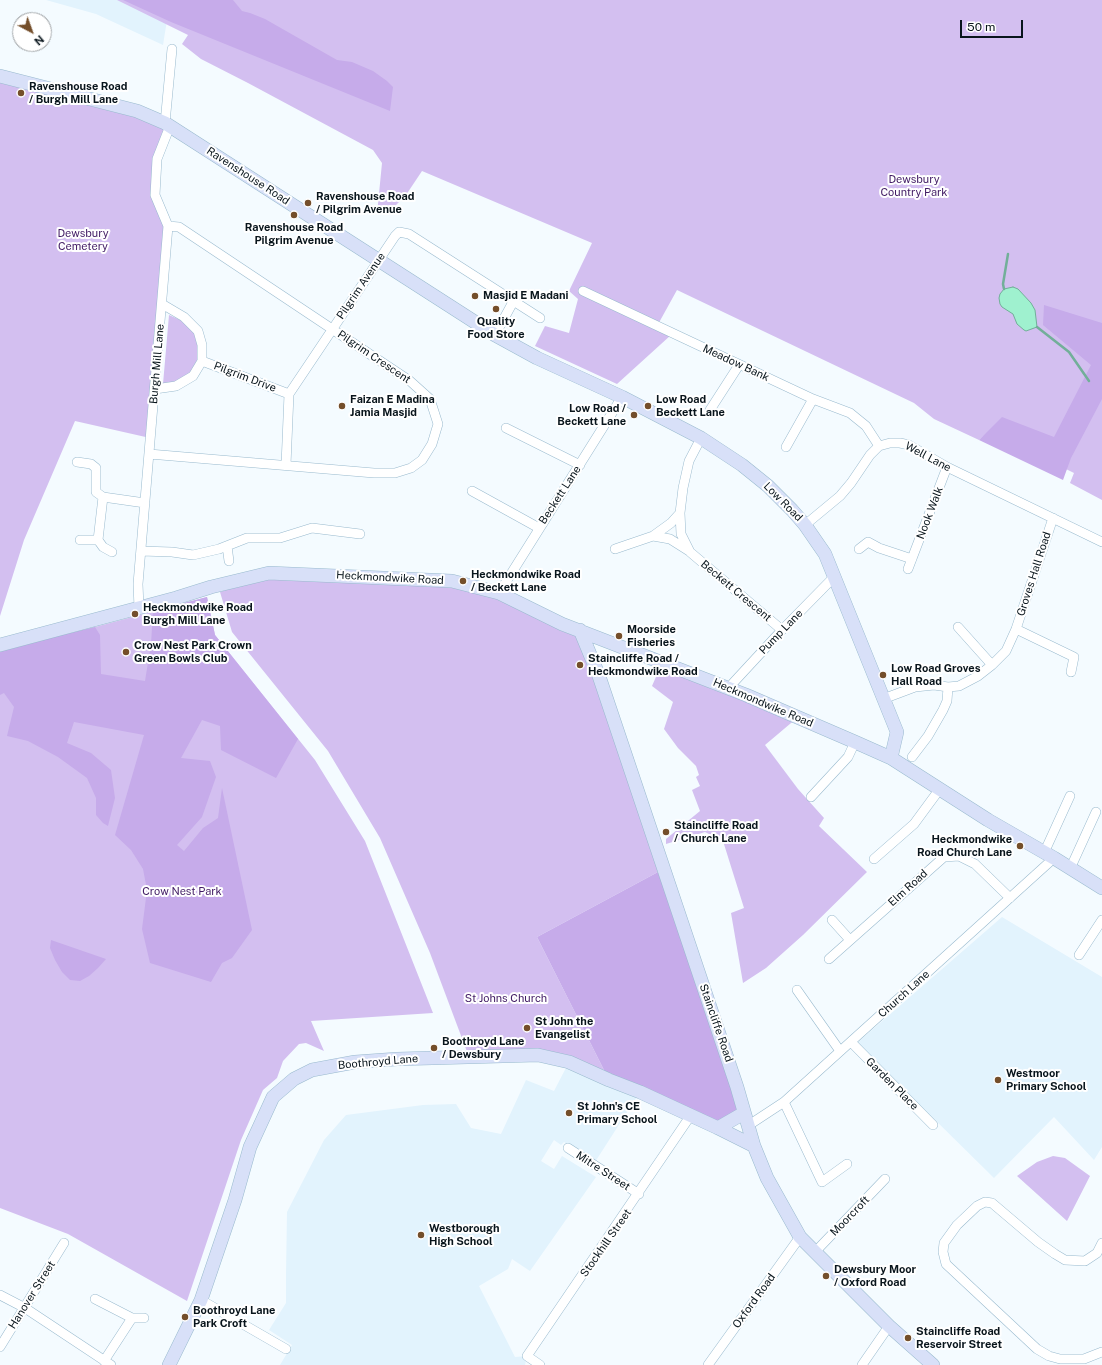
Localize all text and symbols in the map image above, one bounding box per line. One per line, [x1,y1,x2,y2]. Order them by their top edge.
north arrow [12,12,52,52]
scale bar [962,12,1025,38]
text: 50 m [967,20,995,34]
text: N [32,33,46,48]
place label: Ravenshouse Road / Burgh Mill Lane [29,80,127,106]
marker: Ravenshouse Road / Burgh Mill Lane [16,88,26,98]
street label: Ravenshouse Road [204,144,292,208]
park label: Dewsbury Country Park [880,173,948,199]
place label: Ravenshouse Road / Pilgrim Avenue [316,190,414,216]
marker: Ravenshouse Road / Pilgrim Avenue [303,198,313,208]
marker: Ravenshouse Road Pilgrim Avenue [289,210,299,220]
place label: Ravenshouse Road Pilgrim Avenue [245,221,343,247]
park label: Dewsbury Cemetery [57,227,109,253]
street label: Pilgrim Avenue [334,250,388,322]
place label: Masjid E Madani [483,289,569,303]
marker: Masjid E Madani [470,291,480,301]
marker: Quality Food Store [491,304,501,314]
place label: Quality Food Store [467,315,525,341]
street label: Burgh Mill Lane [147,323,167,405]
street label: Pilgrim Crescent [335,328,413,386]
street label: Meadow Bank [701,342,771,384]
street label: Pilgrim Drive [212,359,278,395]
place label: Faizan E Madina Jamia Masjid [350,393,435,419]
place label: Low Road Beckett Lane [656,393,725,419]
marker: Faizan E Madina Jamia Masjid [337,401,347,411]
marker: Low Road Beckett Lane [643,401,653,411]
place label: Low Road / Beckett Lane [557,402,626,428]
marker: Low Road / Beckett Lane [629,410,639,420]
street label: Well Lane [903,439,953,475]
street label: Beckett Lane [536,463,584,527]
street label: Low Road [761,480,805,524]
street label: Nook Walk [914,485,946,541]
street label: Groves Hall Road [1014,530,1054,618]
street label: Beckett Crescent [698,558,774,624]
place label: Heckmondwike Road / Beckett Lane [471,568,581,594]
street label: Heckmondwike Road [336,569,444,587]
marker: Heckmondwike Road / Beckett Lane [458,576,468,586]
place label: Heckmondwike Road Burgh Mill Lane [143,601,253,627]
street label: Pump Lane [756,607,806,657]
marker: Heckmondwike Road Burgh Mill Lane [130,609,140,619]
place label: Moorside Fisheries [627,623,676,649]
marker: Moorside Fisheries [614,631,624,641]
place label: Crow Nest Park Crown Green Bowls Club [134,639,252,665]
marker: Crow Nest Park Crown Green Bowls Club [121,647,131,657]
place label: Staincliffe Road / Heckmondwike Road [588,652,698,678]
marker: Staincliffe Road / Heckmondwike Road [575,660,585,670]
place label: Low Road Groves Hall Road [891,662,980,688]
marker: Low Road Groves Hall Road [878,670,888,680]
street label: Heckmondwike Road [711,676,815,730]
place label: Staincliffe Road / Church Lane [674,819,758,845]
marker: Staincliffe Road / Church Lane [661,827,671,837]
place label: Heckmondwike Road Church Lane [917,833,1012,859]
marker: Heckmondwike Road Church Lane [1015,841,1025,851]
street label: Elm Road [886,867,930,909]
park label: Crow Nest Park [142,885,222,899]
street label: Church Lane [876,968,932,1020]
street label: Staincliffe Road [696,982,736,1064]
park label: St Johns Church [465,992,547,1006]
place label: St John the Evangelist [535,1015,593,1041]
marker: St John the Evangelist [522,1023,532,1033]
place label: Boothroyd Lane / Dewsbury [442,1035,524,1061]
marker: Boothroyd Lane / Dewsbury [429,1043,439,1053]
street label: Boothroyd Lane [337,1052,419,1072]
street label: Garden Place [863,1055,921,1113]
place label: Westmoor Primary School [1006,1067,1086,1093]
marker: Westmoor Primary School [993,1075,1003,1085]
place label: St John's CE Primary School [577,1100,657,1126]
marker: St John's CE Primary School [564,1108,574,1118]
street label: Mitre Street [573,1149,633,1193]
street label: Moorcroft [828,1193,872,1239]
street label: Stockhill Street [578,1206,634,1280]
place label: Westborough High School [429,1222,499,1248]
marker: Westborough High School [416,1230,426,1240]
street label: Hanover Street [6,1259,58,1331]
place label: Dewsbury Moor / Oxford Road [834,1263,916,1289]
street label: Oxford Road [730,1271,778,1331]
marker: Dewsbury Moor / Oxford Road [821,1271,831,1281]
place label: Boothroyd Lane Park Croft [193,1304,275,1330]
marker: Boothroyd Lane Park Croft [180,1312,190,1322]
place label: Staincliffe Road Reservoir Street [916,1325,1002,1351]
marker: Staincliffe Road Reservoir Street [903,1333,913,1343]

